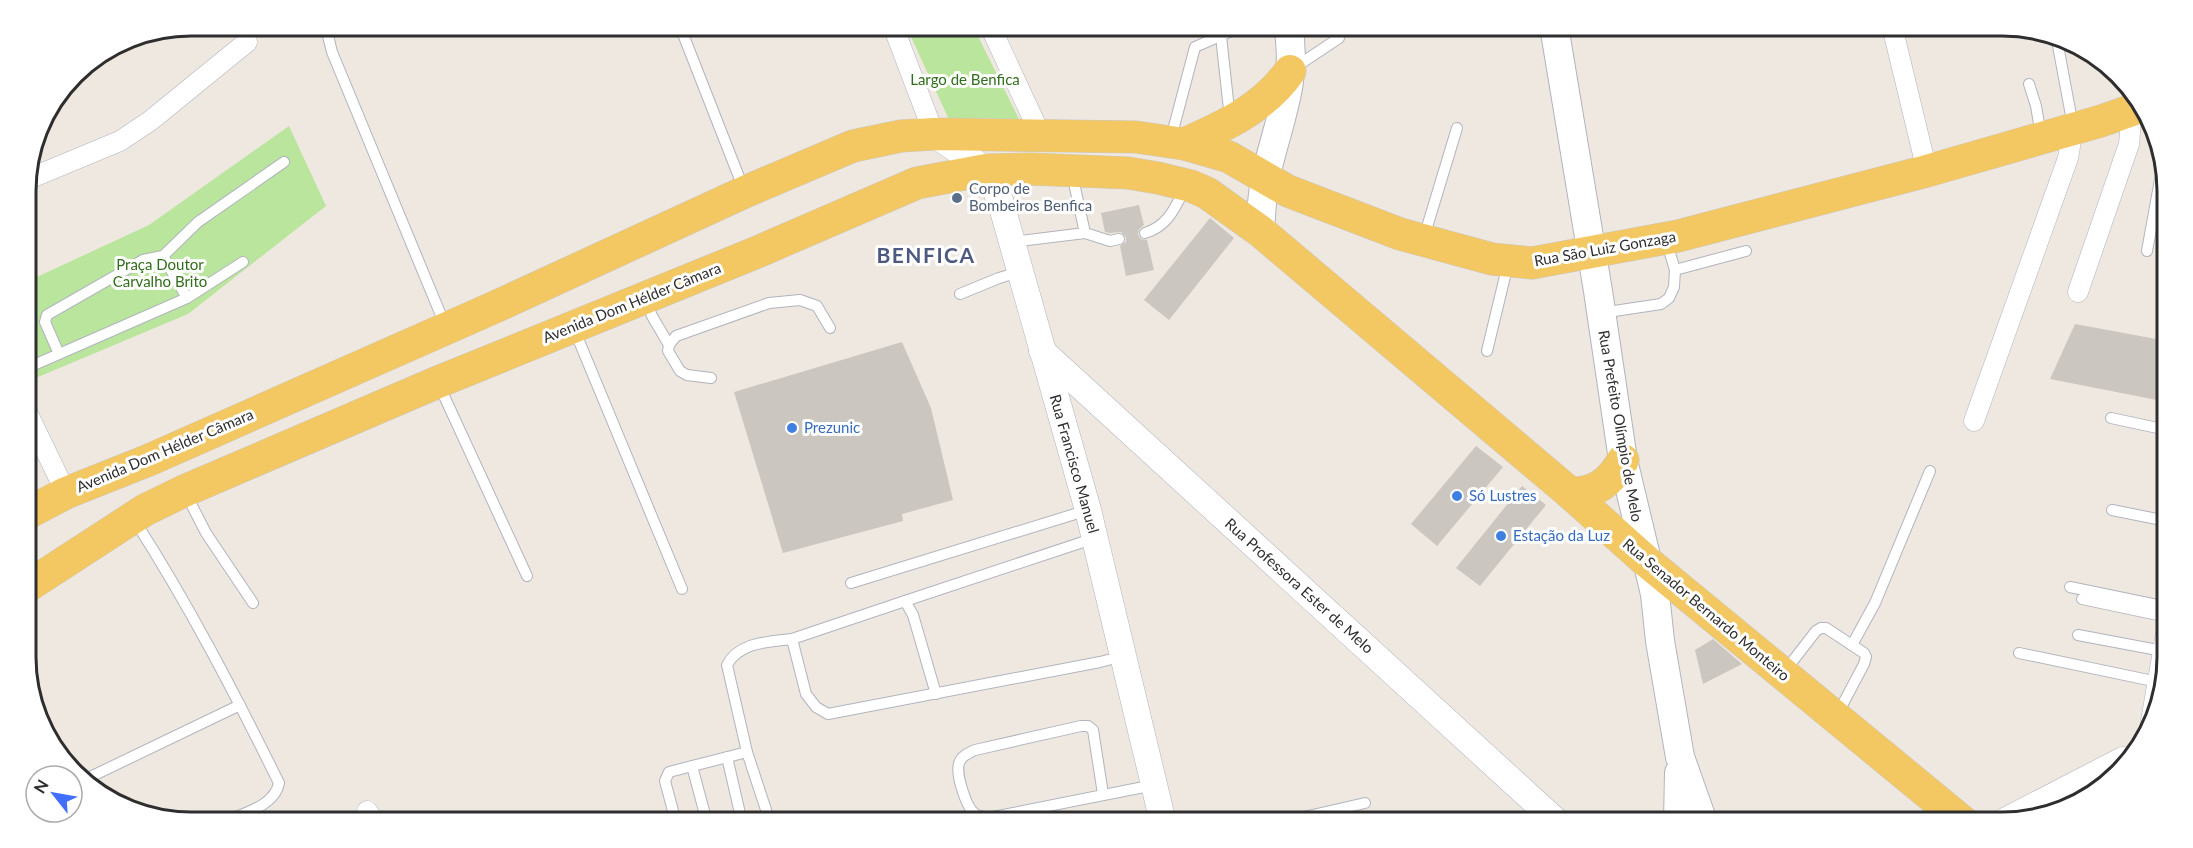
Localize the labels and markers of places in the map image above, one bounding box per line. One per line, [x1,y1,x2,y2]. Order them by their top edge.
place label: Corpo de Bombeiros Benfica [969,179,1092,214]
marker: Corpo de Bombeiros Benfica [950,191,964,205]
place label: Prezunic [804,418,860,436]
marker: Prezunic [785,421,799,435]
place label: Só Lustres [1469,486,1537,504]
marker: Só Lustres [1450,489,1464,503]
place label: Estação da Luz [1513,526,1610,544]
marker: Estação da Luz [1494,529,1508,543]

